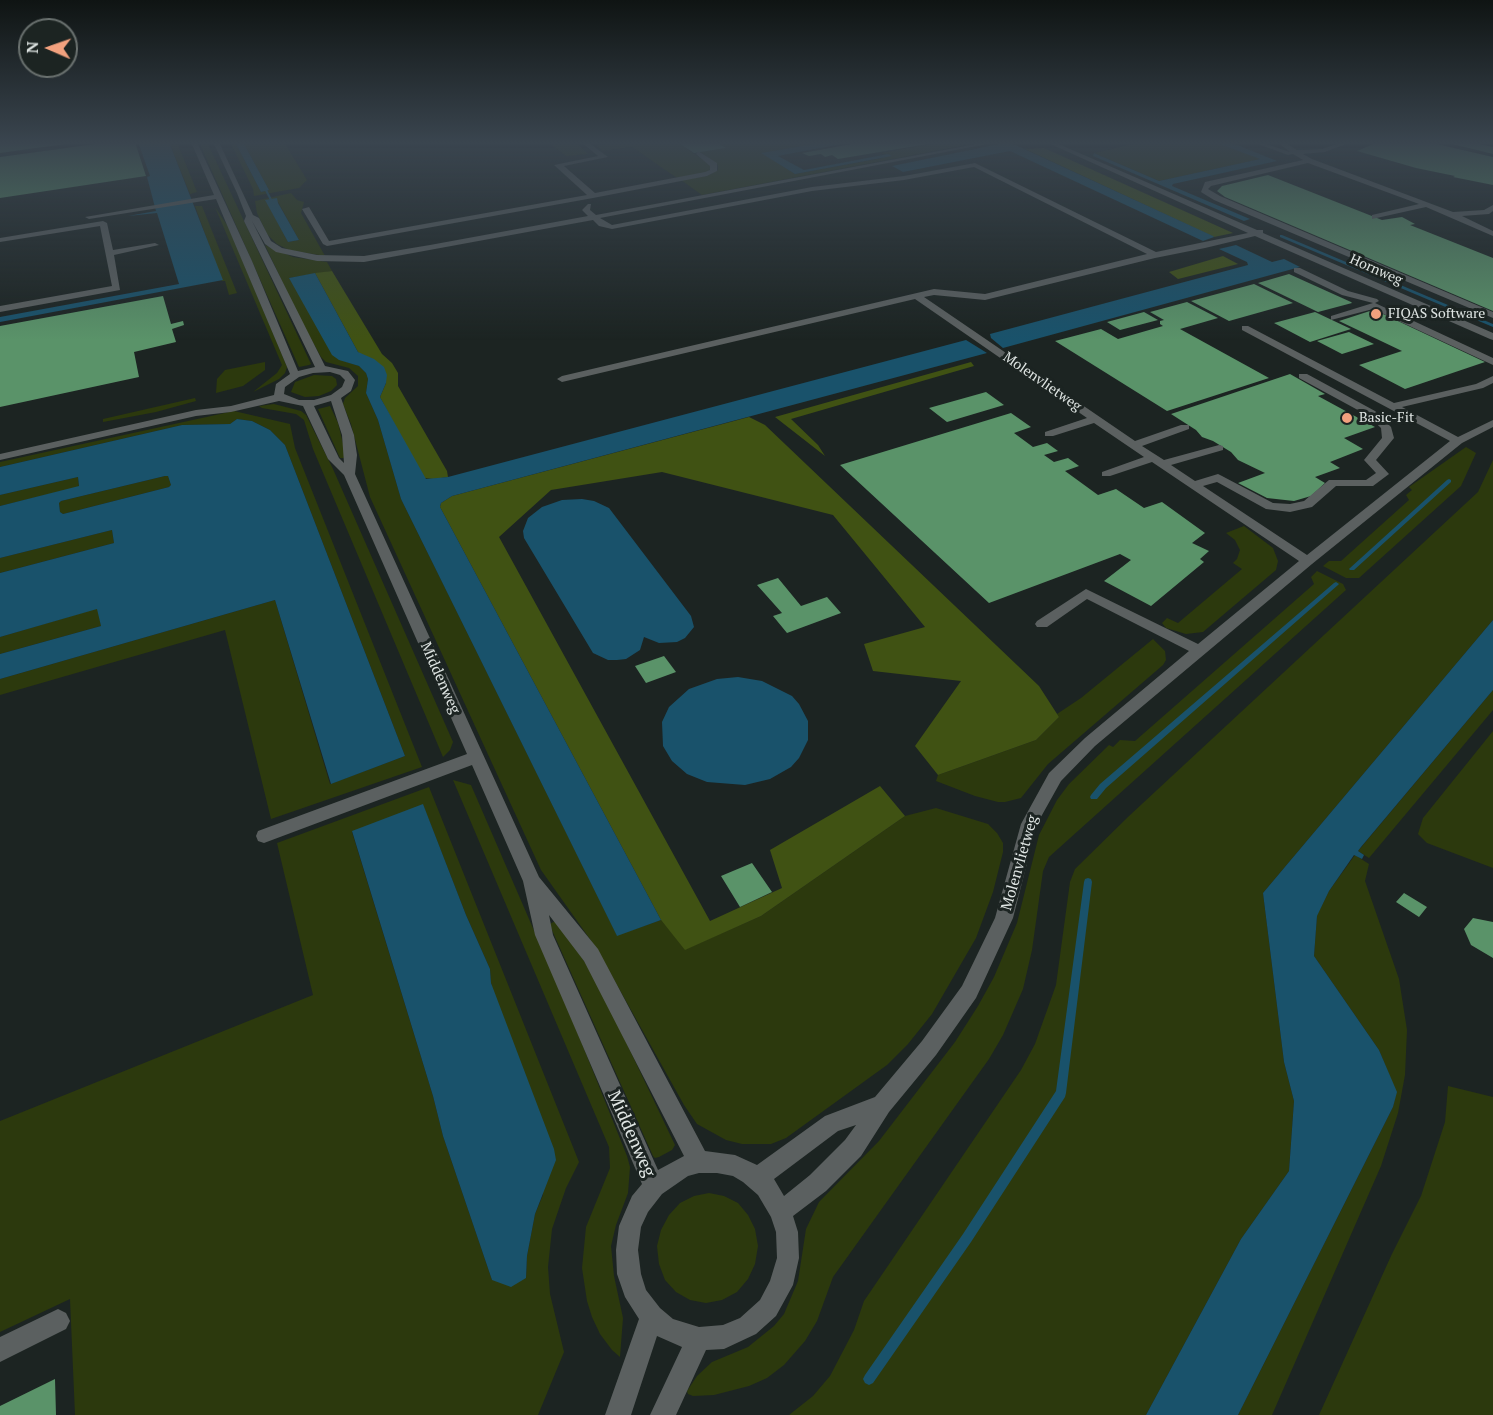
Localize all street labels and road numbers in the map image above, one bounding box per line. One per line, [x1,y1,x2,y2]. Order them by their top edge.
street label: Hornweg [1347,251,1405,289]
street label: Molenvlietweg [1000,349,1084,415]
street label: Middenweg [416,639,464,717]
street label: Molenvlietweg [998,813,1042,913]
street label: Middenweg [602,1088,660,1180]

